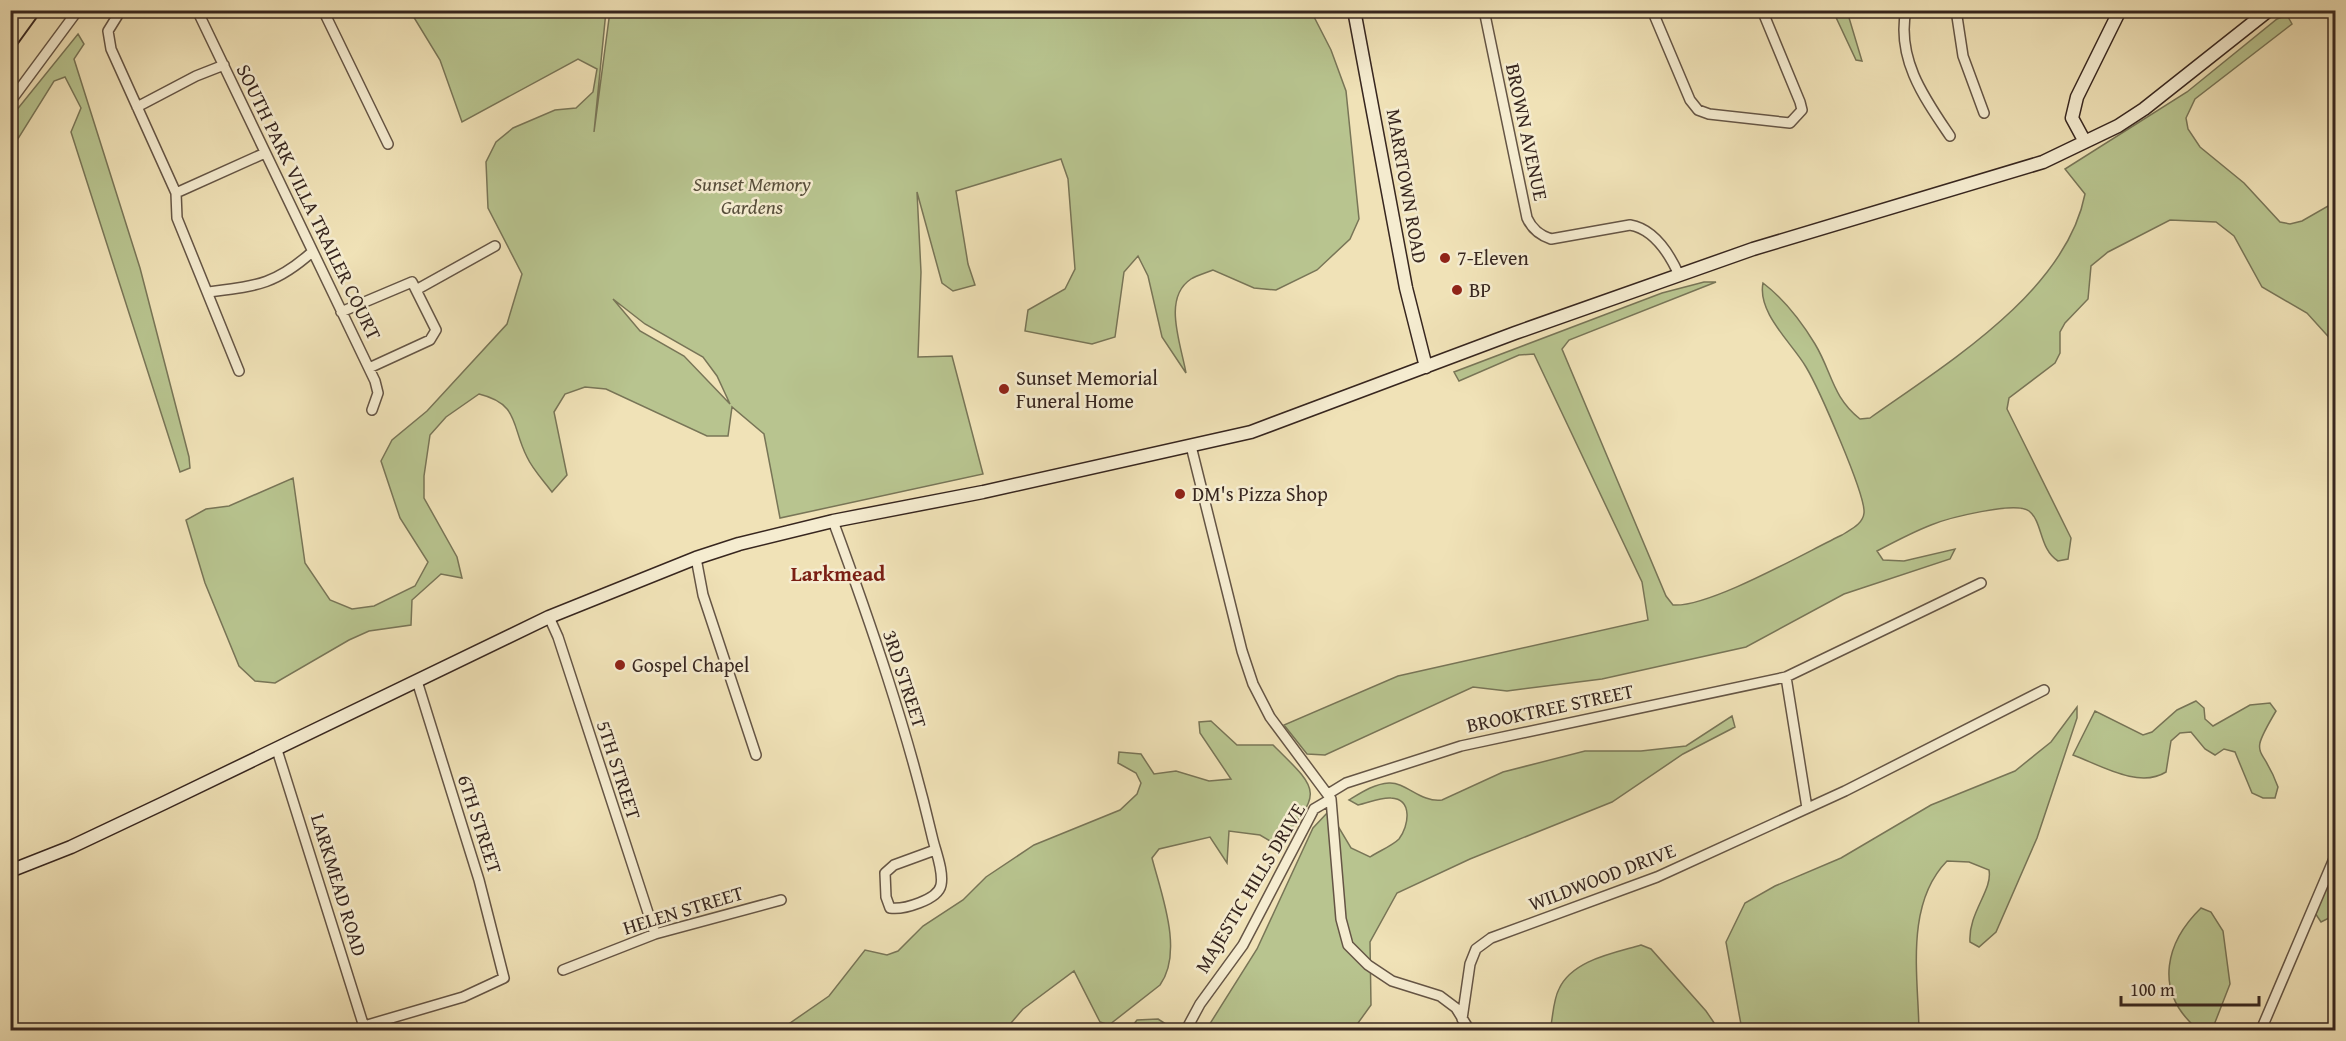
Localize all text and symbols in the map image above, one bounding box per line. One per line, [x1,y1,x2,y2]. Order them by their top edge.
street label: SOUTH PARK VILLA TRAILER COURT [230,59,389,345]
street label: BROWN AVENUE [1499,61,1556,203]
street label: MARRTOWN ROAD [1380,106,1435,265]
park label: Sunset Memory Gardens [693,169,811,221]
place label: 7-Eleven [1457,243,1529,272]
marker: 7-Eleven [1438,251,1452,265]
place label: BP [1469,275,1491,304]
marker: BP [1450,283,1464,297]
place label: Sunset Memorial Funeral Home [1016,363,1158,415]
marker: Sunset Memorial Funeral Home [997,382,1011,396]
place label: DM's Pizza Shop [1192,479,1328,508]
marker: DM's Pizza Shop [1173,487,1187,501]
district label: Larkmead [791,558,885,589]
street label: 3RD STREET [876,626,935,732]
place label: Gospel Chapel [632,650,750,679]
marker: Gospel Chapel [613,658,627,672]
street label: BROOKTREE STREET [1464,676,1636,739]
street label: 5TH STREET [590,717,649,823]
street label: 6TH STREET [451,771,510,877]
street label: MAJESTIC HILLS DRIVE [1187,797,1312,978]
street label: LARKMEAD ROAD [304,810,375,960]
street label: WILDWOOD DRIVE [1524,835,1680,918]
street label: HELEN STREET [619,877,747,942]
scale bar [2121,969,2259,1007]
text: 100 m [2130,976,2175,1003]

